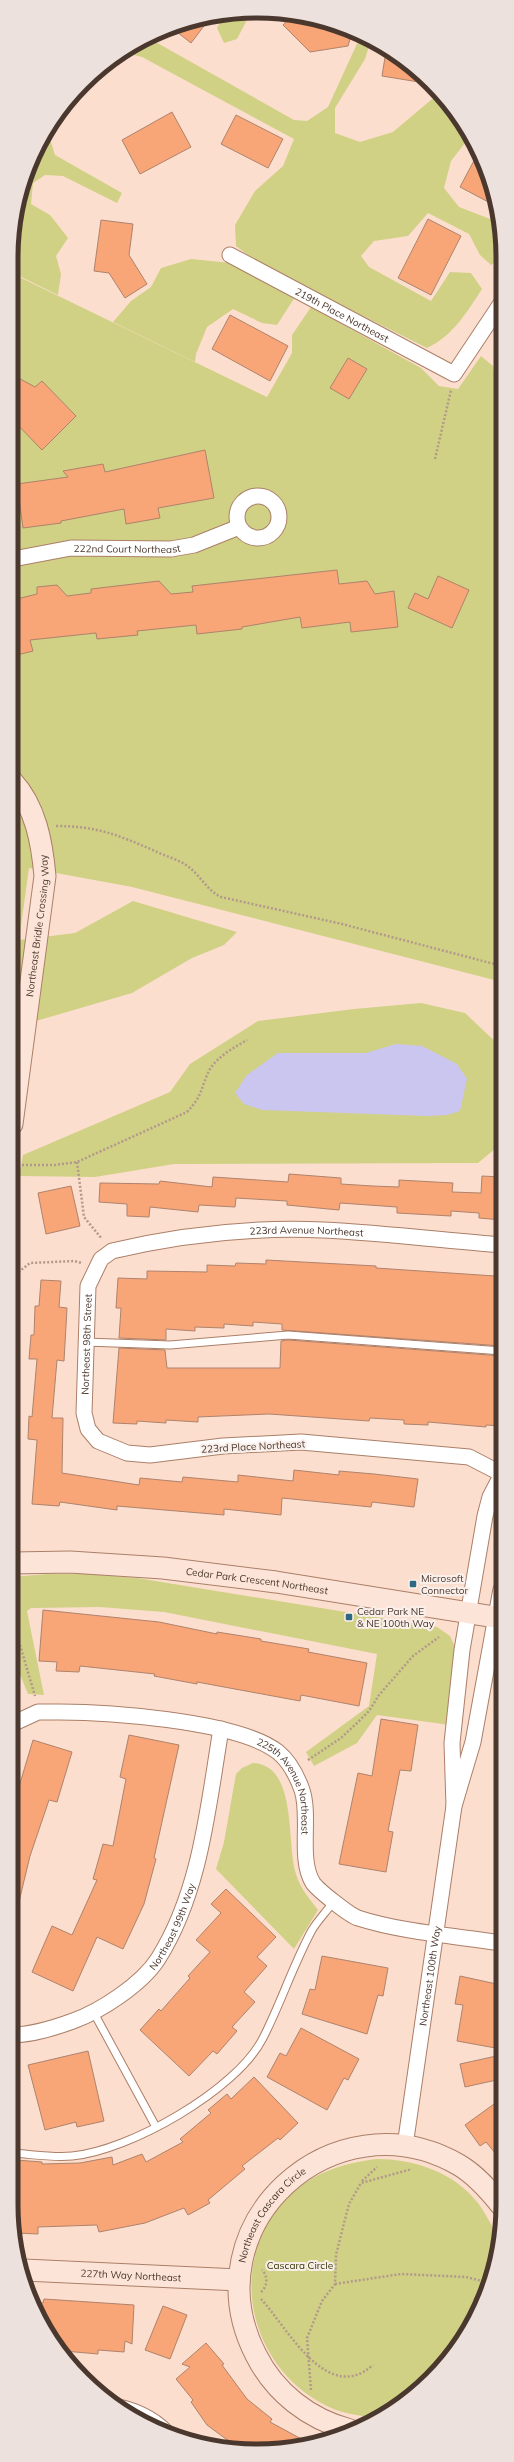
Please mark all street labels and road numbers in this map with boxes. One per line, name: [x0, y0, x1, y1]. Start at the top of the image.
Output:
street label: 219th Place Northeast: [293, 285, 391, 345]
street label: 222nd Court Northeast: [73, 541, 182, 556]
street label: Northeast Bridle Crossing Way: [23, 853, 52, 998]
street label: 223rd Avenue Northeast: [249, 1223, 364, 1240]
street label: Northeast 98th Street: [79, 1293, 95, 1395]
street label: 223rd Place Northeast: [201, 1437, 306, 1456]
street label: Cedar Park Crescent Northeast: [185, 1565, 329, 1597]
street label: 225th Avenue Northeast: [255, 1735, 312, 1835]
street label: Northeast 99th Way: [146, 1881, 198, 1973]
street label: Northeast 100th Way: [416, 1924, 444, 2027]
street label: Northeast Cascara Circle: [238, 2165, 312, 2267]
street label: 227th Way Northeast: [80, 2267, 182, 2284]

